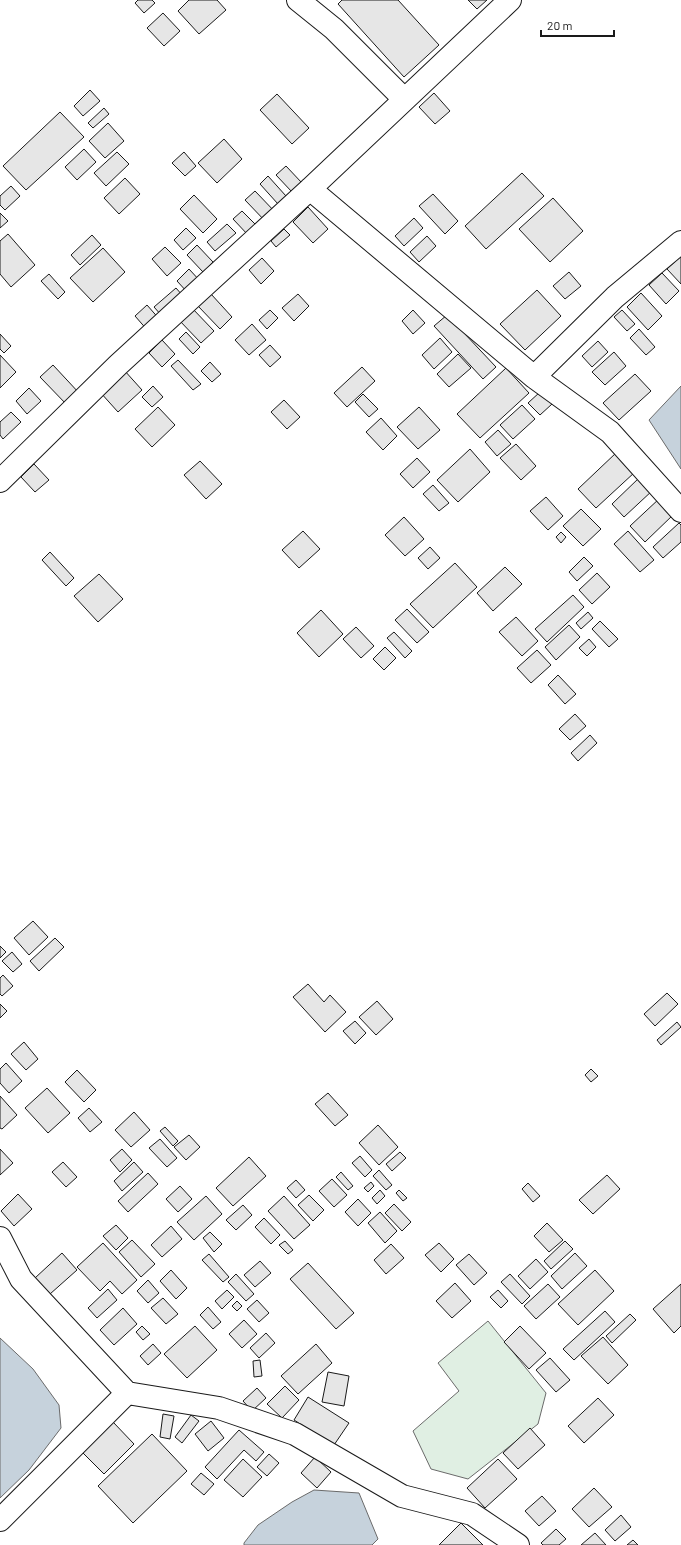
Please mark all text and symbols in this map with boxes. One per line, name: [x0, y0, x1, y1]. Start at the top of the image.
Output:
scale bar: [541, 12, 614, 38]
text: 20 m: [547, 18, 573, 32]

